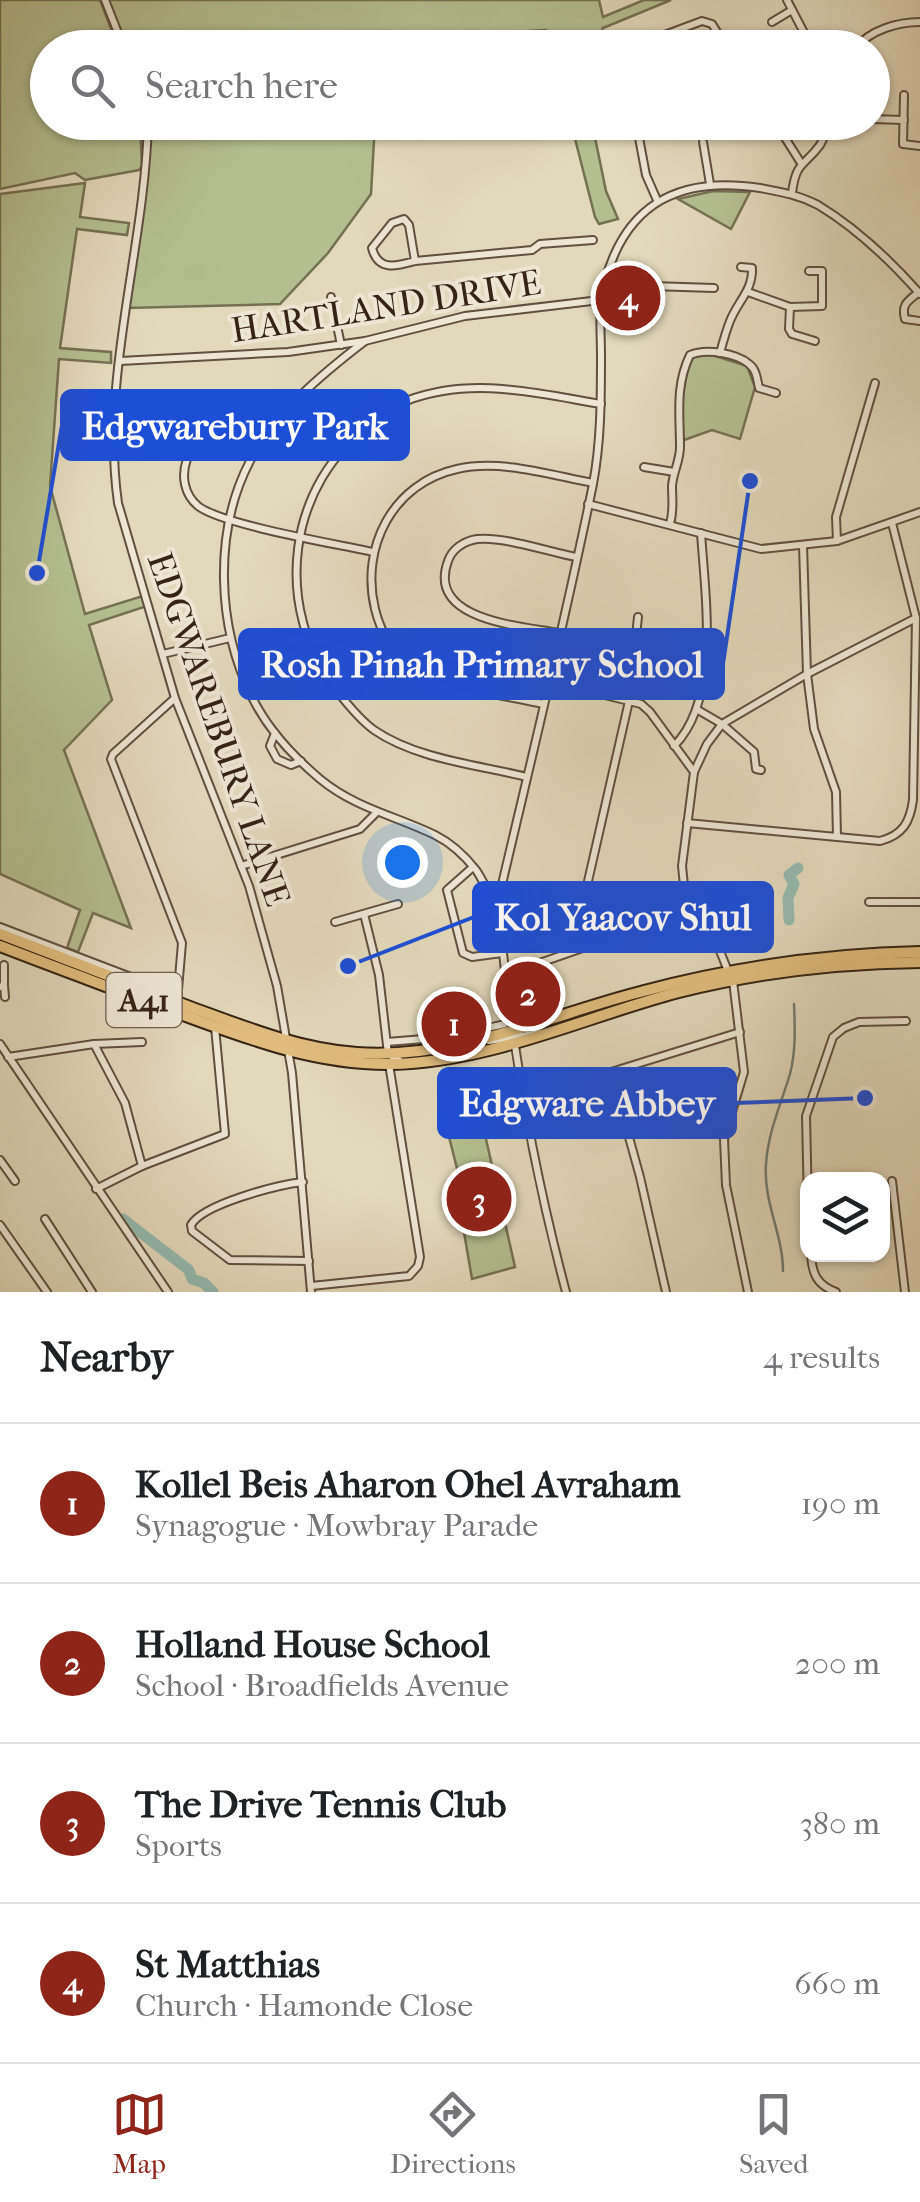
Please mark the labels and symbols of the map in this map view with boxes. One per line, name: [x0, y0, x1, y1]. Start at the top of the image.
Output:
pin: 4: [596, 260, 660, 336]
street label: HARTLAND DRIVE: [228, 262, 544, 351]
callout: Edgwarebury Park: [62, 391, 408, 459]
text: Edgwarebury Park: [82, 404, 390, 449]
street label: EDGWAREBURY LANE: [139, 547, 298, 911]
callout: Rosh Pinah Primary School: [240, 630, 723, 698]
text: Rosh Pinah Primary School: [260, 642, 704, 687]
your location: [377, 837, 428, 888]
callout: Kol Yaacov Shul: [474, 883, 772, 951]
text: Kol Yaacov Shul: [494, 895, 752, 940]
pin: 2: [496, 956, 560, 1032]
road number: A41: [106, 973, 182, 1027]
pin: 1: [422, 986, 486, 1062]
callout: Edgware Abbey: [439, 1069, 735, 1137]
text: Edgware Abbey: [459, 1081, 717, 1126]
pin: 3: [446, 1162, 512, 1236]

